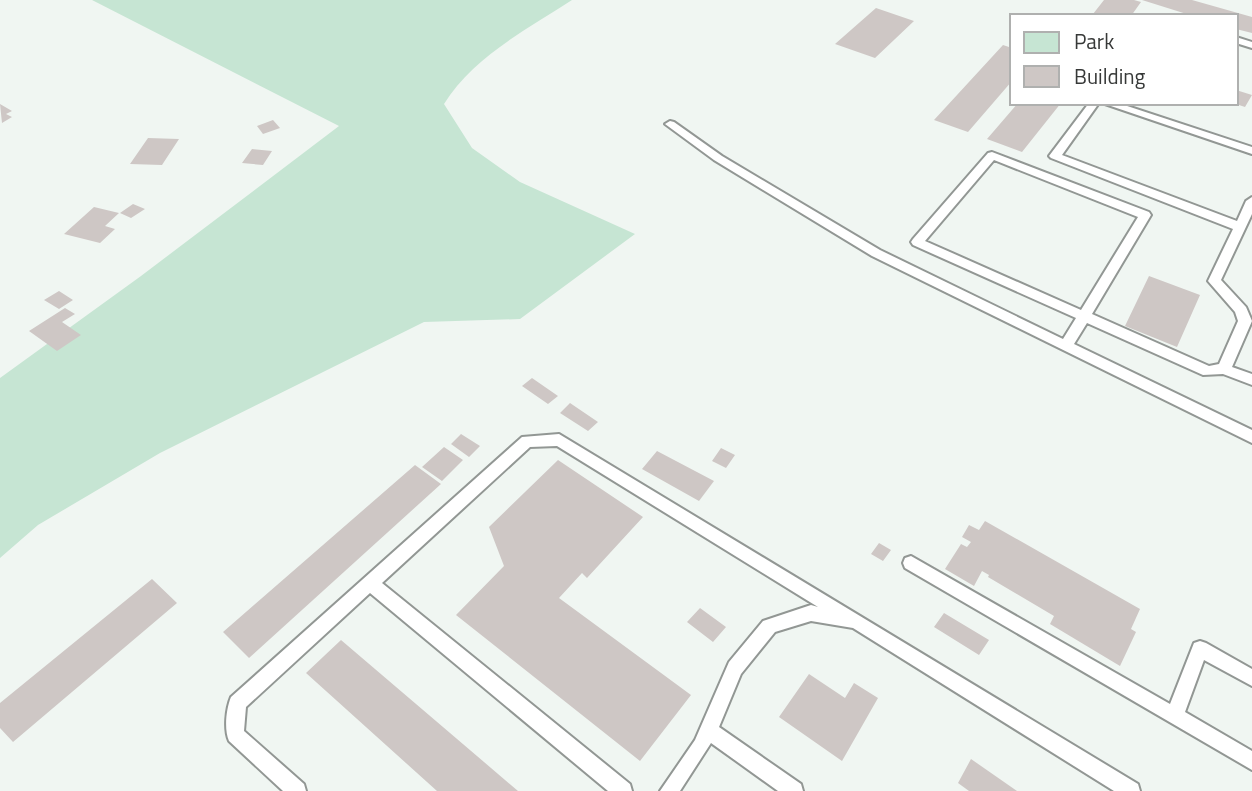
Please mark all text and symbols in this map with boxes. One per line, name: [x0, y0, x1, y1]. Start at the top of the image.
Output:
legend: [1010, 14, 1238, 105]
text: Park: [1074, 25, 1114, 57]
text: Building: [1074, 60, 1146, 92]

